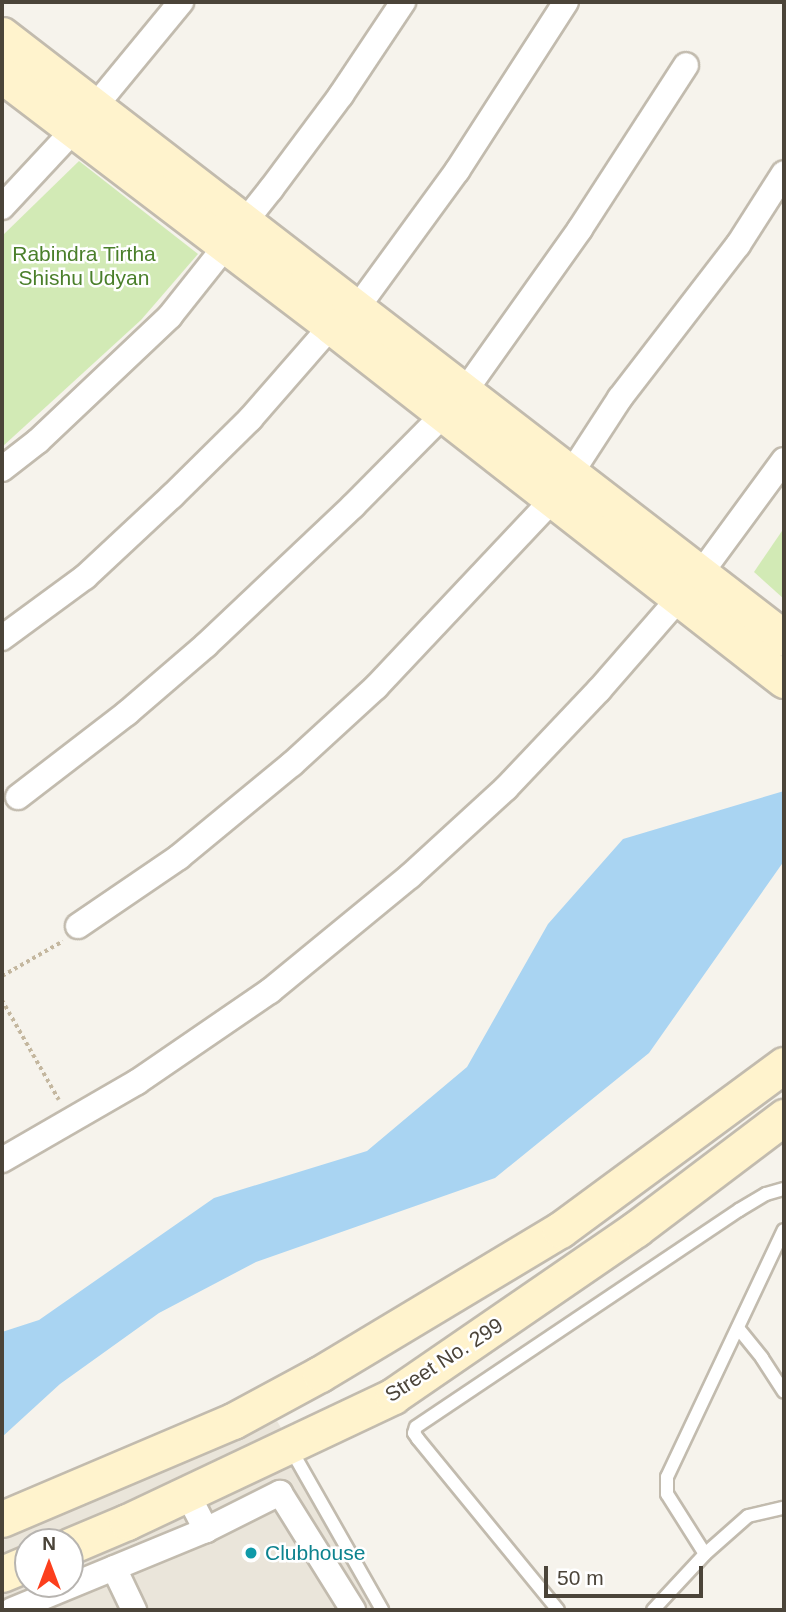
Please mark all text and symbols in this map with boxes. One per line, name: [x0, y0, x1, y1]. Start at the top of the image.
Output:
park label: Rabindra Tirtha Shishu Udyan: [12, 241, 156, 291]
street label: Street No. 299: [380, 1313, 508, 1407]
north arrow: [14, 1528, 84, 1598]
text: N: [42, 1533, 56, 1554]
place label: Clubhouse: [265, 1540, 365, 1566]
marker: Clubhouse: [243, 1545, 259, 1561]
scale bar: [548, 1552, 707, 1596]
text: 50 m: [557, 1566, 604, 1589]

